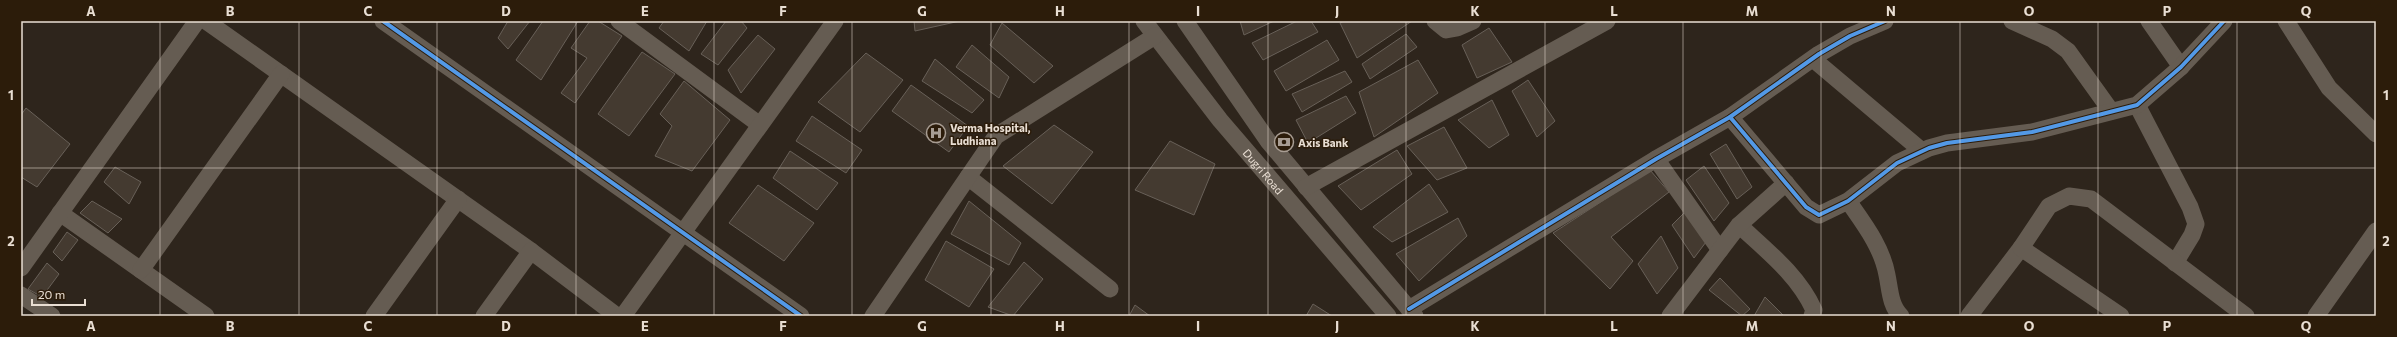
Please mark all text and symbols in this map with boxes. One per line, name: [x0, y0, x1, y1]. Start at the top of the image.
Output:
text: A: [86, 3, 96, 19]
text: B: [226, 3, 235, 19]
text: C: [364, 3, 373, 19]
text: D: [501, 3, 511, 19]
text: E: [641, 3, 649, 19]
text: F: [779, 3, 787, 19]
text: G: [917, 3, 927, 19]
text: H: [1055, 3, 1065, 19]
text: I: [1196, 3, 1200, 19]
text: J: [1335, 3, 1339, 19]
text: K: [1470, 3, 1480, 19]
text: L: [1610, 3, 1618, 19]
text: M: [1746, 3, 1758, 19]
text: N: [1886, 3, 1896, 19]
text: O: [2024, 3, 2035, 19]
text: P: [2163, 3, 2172, 19]
text: Q: [2301, 3, 2312, 19]
text: 1: [8, 87, 14, 103]
text: 1: [2383, 87, 2389, 103]
place label: Verma Hospital, Ludhiana: [950, 121, 1031, 147]
hospital icon: Verma Hospital, Ludhiana: [925, 122, 947, 144]
bank icon: Axis Bank: [1273, 131, 1295, 153]
place label: Axis Bank: [1298, 136, 1349, 149]
street label: Dugri Road: [1241, 146, 1287, 196]
text: 2: [7, 233, 15, 249]
text: 2: [2382, 233, 2390, 249]
scale bar: [32, 281, 85, 307]
text: 20 m: [38, 287, 65, 301]
text: A: [86, 318, 96, 334]
text: B: [226, 318, 235, 334]
text: C: [364, 318, 373, 334]
text: D: [501, 318, 511, 334]
text: E: [641, 318, 649, 334]
text: F: [779, 318, 787, 334]
text: G: [917, 318, 927, 334]
text: H: [1055, 318, 1065, 334]
text: I: [1196, 318, 1200, 334]
text: J: [1335, 318, 1339, 334]
text: K: [1470, 318, 1480, 334]
text: L: [1610, 318, 1618, 334]
text: M: [1746, 318, 1758, 334]
text: N: [1886, 318, 1896, 334]
text: O: [2024, 318, 2035, 334]
text: P: [2163, 318, 2172, 334]
text: Q: [2301, 318, 2312, 334]

